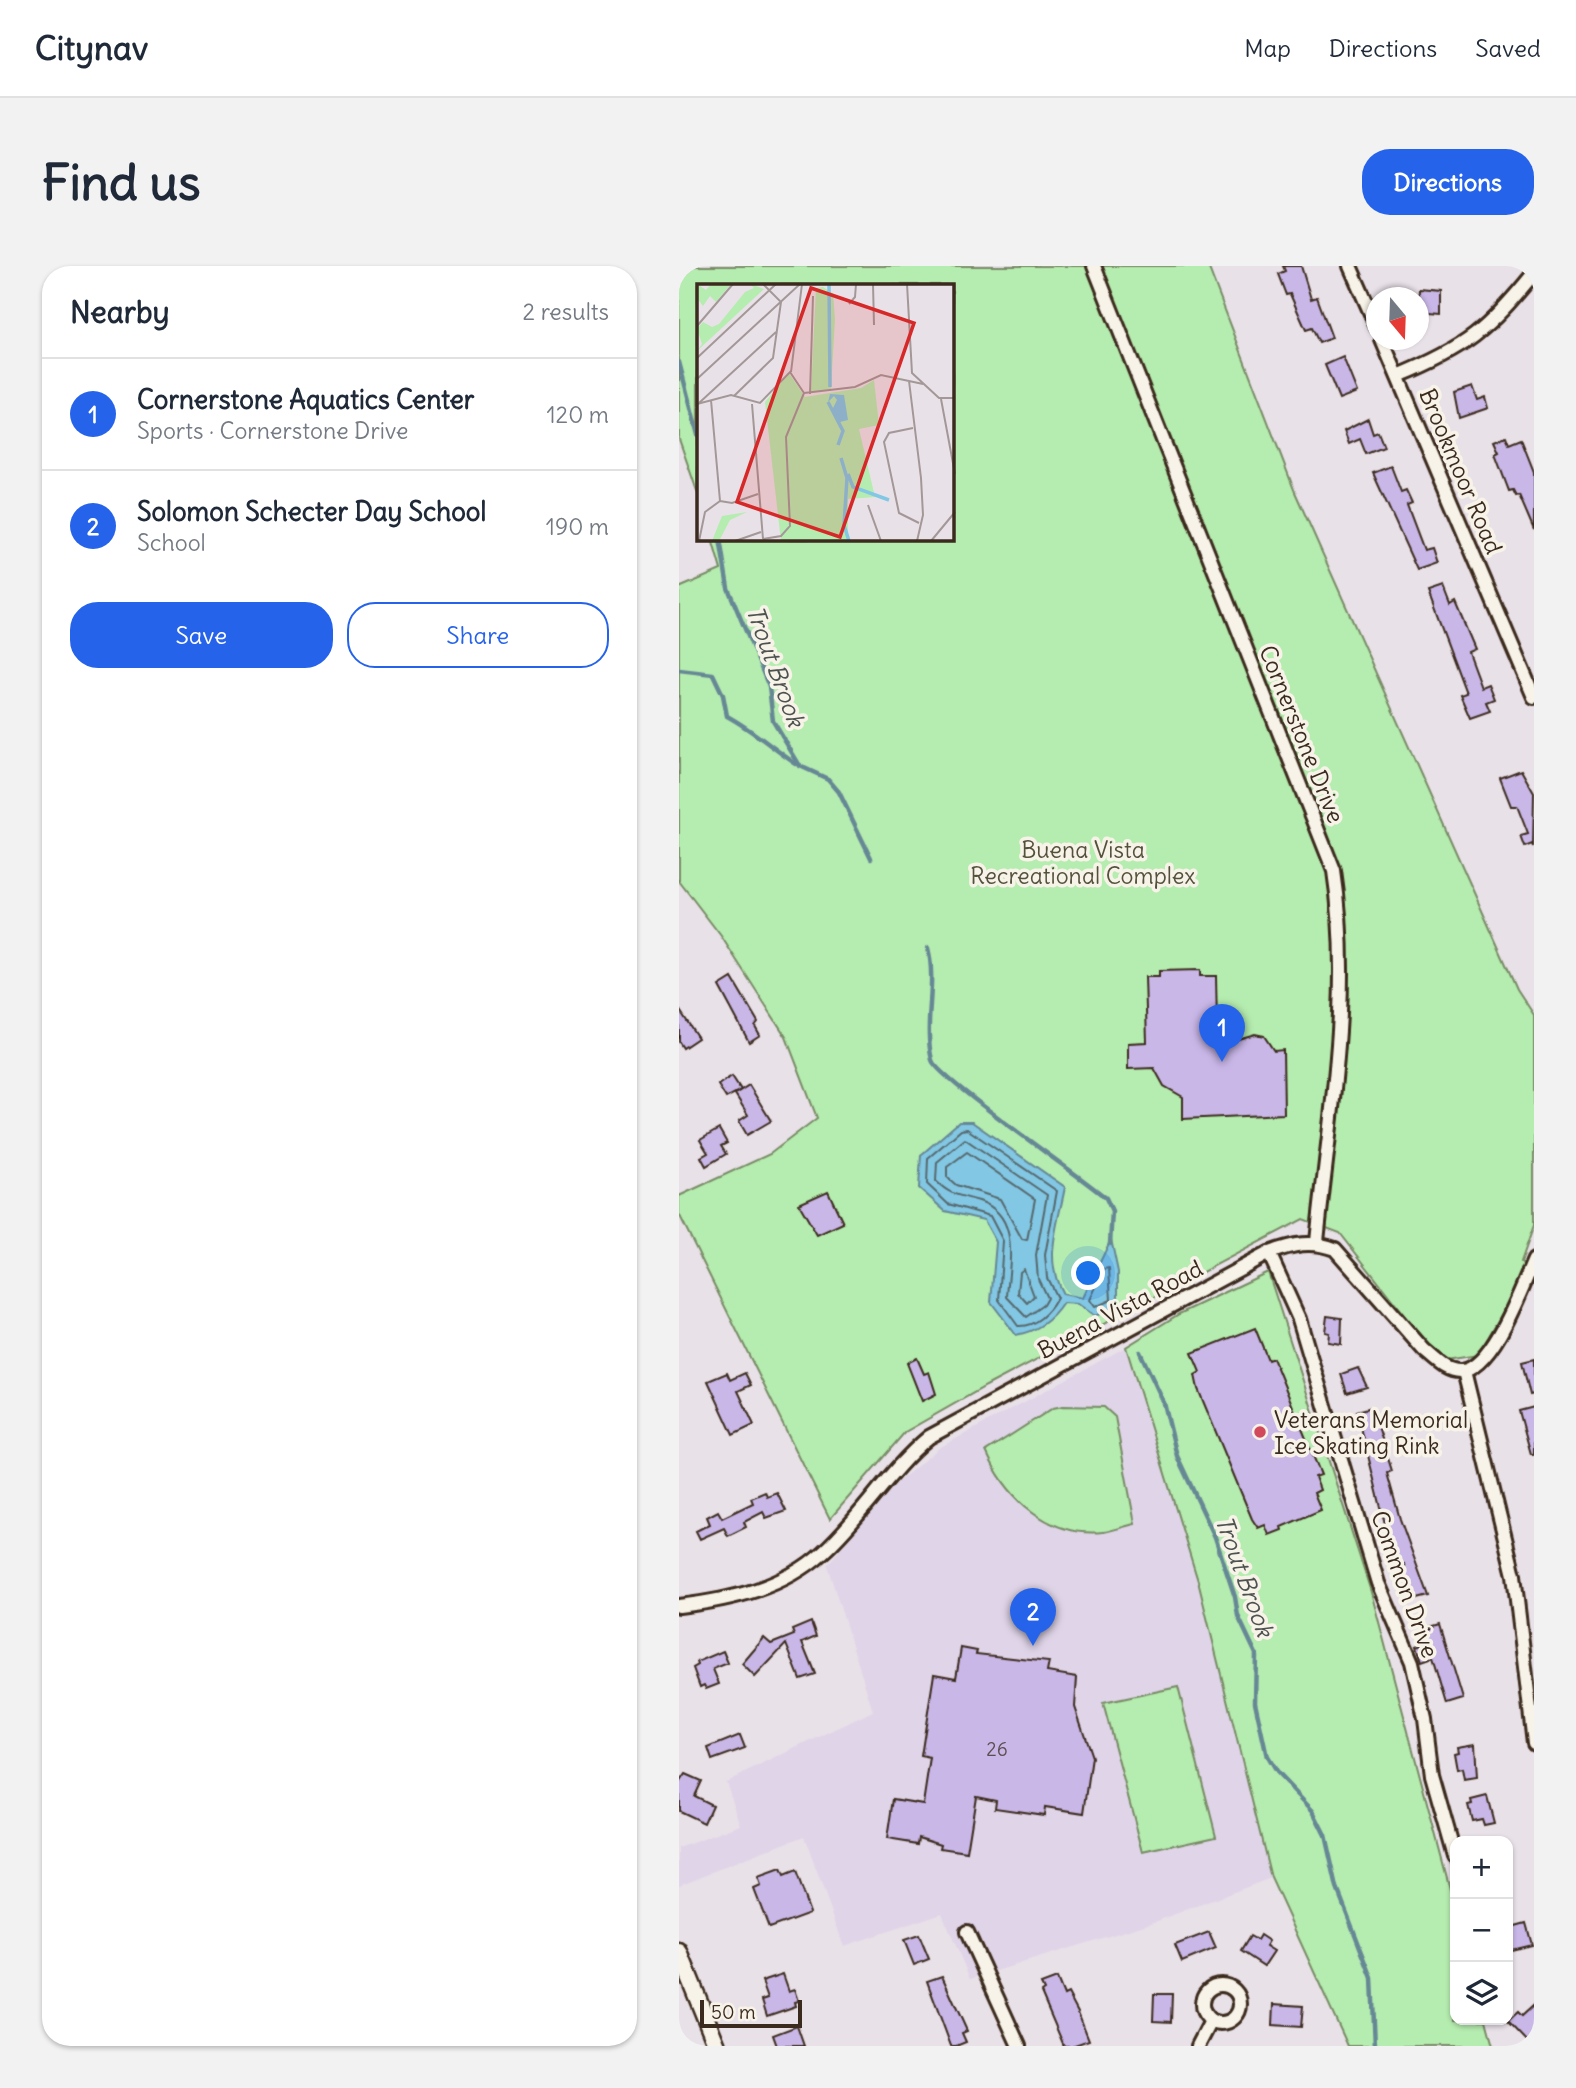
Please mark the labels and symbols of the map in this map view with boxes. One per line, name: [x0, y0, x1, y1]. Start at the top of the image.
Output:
inset map: [697, 284, 954, 541]
north arrow: [1366, 287, 1429, 350]
street label: Brookmoor Road: [1413, 384, 1509, 558]
water label: Trout Brook: [740, 602, 812, 732]
street label: Cornerstone Drive: [1253, 641, 1351, 827]
park label: Buena Vista Recreational Complex: [970, 835, 1196, 890]
pin: 1: [1199, 1004, 1245, 1062]
street label: Buena Vista Road: [1032, 1253, 1208, 1365]
your location: [1071, 1256, 1105, 1290]
place label: Veterans Memorial Ice Skating Rink: [1274, 1405, 1468, 1460]
marker: Veterans Memorial Ice Skating Rink: [1252, 1424, 1268, 1440]
street label: Common Drive: [1365, 1507, 1445, 1661]
water label: Trout Brook: [1209, 1512, 1281, 1642]
pin: 2: [1010, 1588, 1056, 1646]
house number: 26: [986, 1737, 1008, 1761]
scale bar: [700, 1997, 801, 2029]

